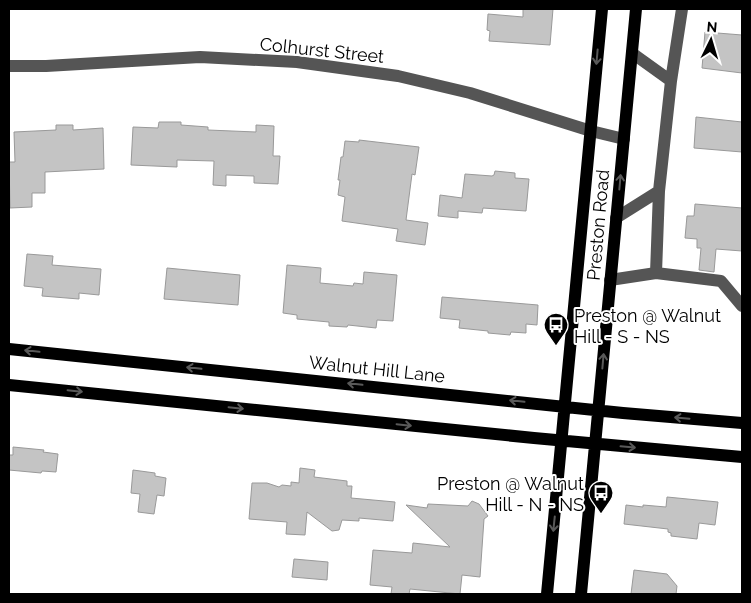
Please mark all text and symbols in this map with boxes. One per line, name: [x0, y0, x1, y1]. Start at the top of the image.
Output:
north arrow: [686, 15, 736, 65]
text: N: [706, 19, 718, 35]
street label: Colhurst Street: [259, 33, 385, 67]
one-way arrow: [593, 49, 602, 65]
street label: Preston Road: [583, 169, 613, 281]
one-way arrow: [615, 174, 624, 190]
place label: Preston @ Walnut Hill - S - NS: [574, 305, 721, 347]
bus stop icon: Preston @ Walnut Hill - S - NS: [543, 312, 569, 346]
one-way arrow: [24, 346, 40, 356]
street label: Walnut Hill Lane: [308, 351, 447, 387]
one-way arrow: [598, 353, 608, 369]
one-way arrow: [186, 363, 202, 373]
one-way arrow: [348, 379, 364, 389]
one-way arrow: [66, 387, 82, 396]
one-way arrow: [509, 396, 525, 406]
one-way arrow: [228, 403, 244, 413]
one-way arrow: [674, 413, 690, 423]
one-way arrow: [395, 420, 411, 430]
one-way arrow: [620, 442, 636, 451]
place label: Preston @ Walnut Hill - N - NS: [437, 473, 584, 515]
bus stop icon: Preston @ Walnut Hill - N - NS: [588, 480, 614, 514]
one-way arrow: [549, 516, 559, 532]

